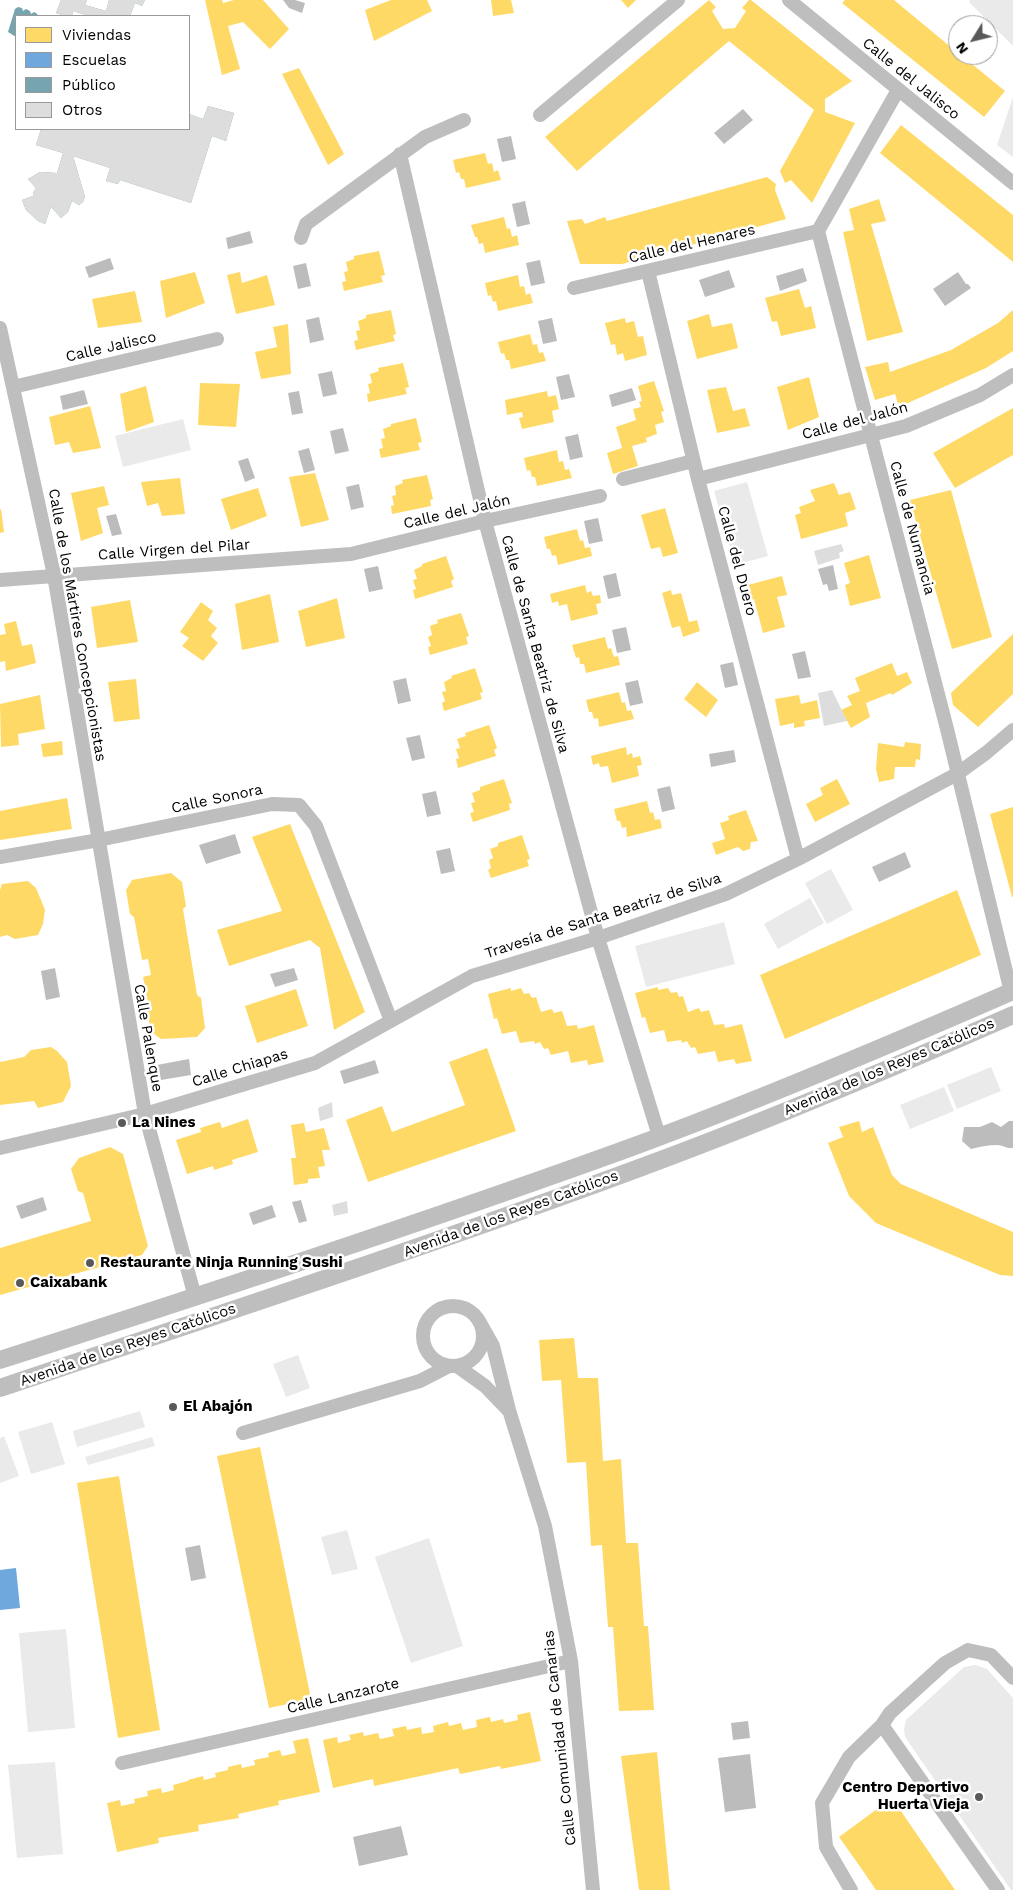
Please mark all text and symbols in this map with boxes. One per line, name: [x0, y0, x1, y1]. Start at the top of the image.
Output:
legend: [15, 15, 190, 130]
north arrow: [948, 15, 998, 65]
text: Viviendas: [62, 26, 131, 44]
street label: Calle del Jalisco: [859, 34, 963, 124]
text: N: [952, 39, 971, 57]
text: Escuelas: [62, 51, 127, 69]
text: Público: [62, 76, 116, 94]
text: Otros: [62, 101, 102, 119]
street label: Calle del Henares: [627, 221, 757, 267]
street label: Calle Jalisco: [64, 328, 158, 366]
street label: Calle del Jalón: [800, 398, 910, 444]
street label: Calle de Numancia: [885, 459, 939, 597]
street label: Calle de los Mártires Concepcionistas: [44, 487, 110, 763]
street label: Calle del Jalón: [402, 491, 512, 533]
street label: Calle del Duero: [714, 504, 760, 618]
street label: Calle de Santa Beatriz de Silva: [497, 533, 573, 755]
street label: Calle Virgen del Pilar: [97, 536, 251, 564]
street label: Calle Sonora: [170, 781, 264, 817]
street label: Travesía de Santa Beatriz de Silva: [482, 869, 724, 963]
street label: Calle Palenque: [130, 983, 166, 1093]
street label: Avenida de los Reyes Católicos: [781, 1014, 997, 1120]
street label: Calle Chiapas: [190, 1045, 290, 1091]
place label: La Nines: [132, 1114, 195, 1132]
marker: La Nines: [116, 1117, 128, 1129]
street label: Avenida de los Reyes Católicos: [401, 1167, 621, 1261]
place label: Restaurante Ninja Running Sushi: [100, 1254, 343, 1272]
marker: Restaurante Ninja Running Sushi: [84, 1257, 96, 1269]
place label: Caixabank: [30, 1274, 107, 1292]
marker: Caixabank: [14, 1277, 26, 1289]
street label: Avenida de los Reyes Católicos: [18, 1300, 238, 1390]
place label: El Abajón: [183, 1398, 252, 1416]
marker: El Abajón: [167, 1401, 179, 1413]
street label: Calle Comunidad de Canarias: [540, 1629, 580, 1847]
street label: Calle Lanzarote: [285, 1674, 401, 1718]
place label: Centro Deportivo Huerta Vieja: [842, 1779, 969, 1814]
marker: Centro Deportivo Huerta Vieja: [973, 1791, 985, 1803]

